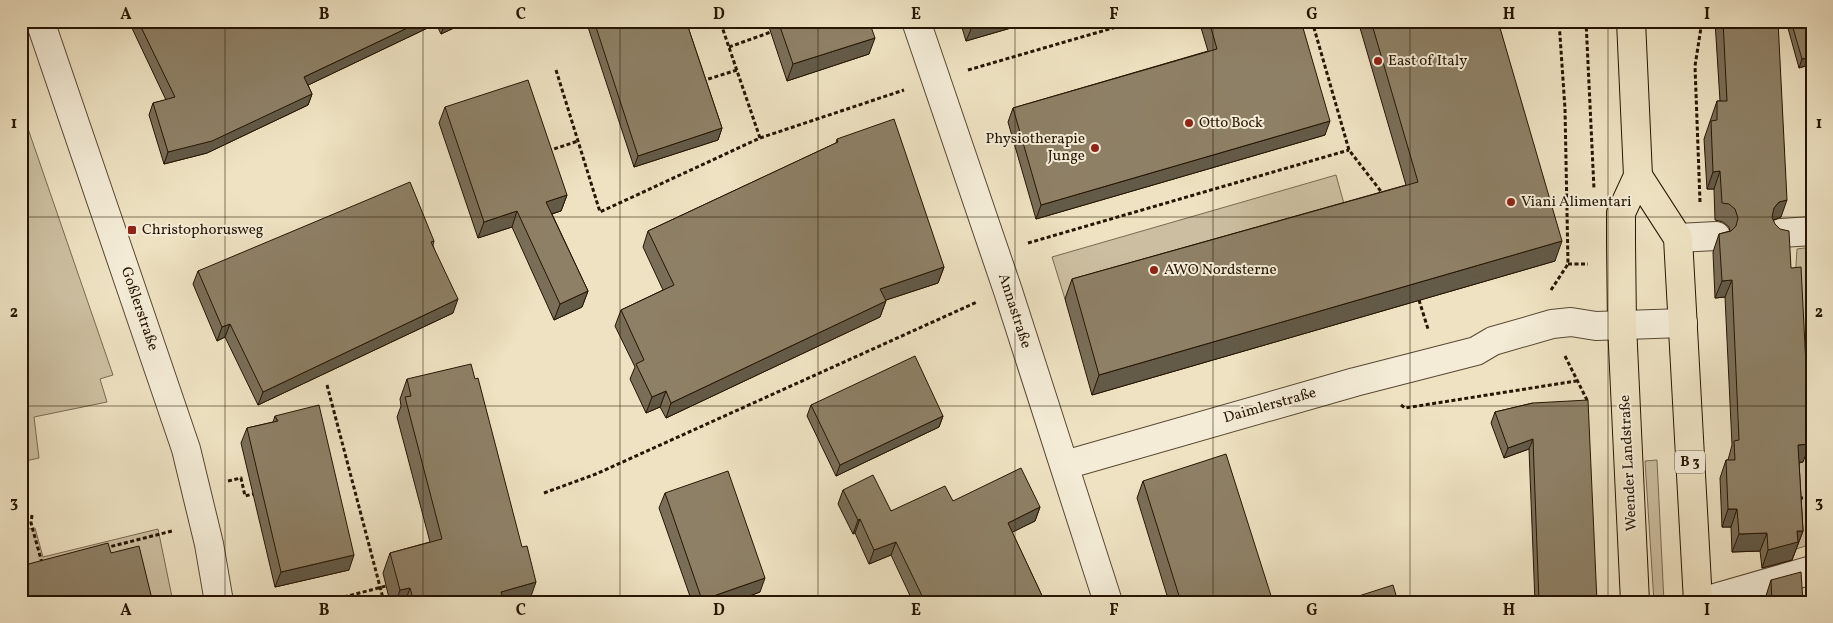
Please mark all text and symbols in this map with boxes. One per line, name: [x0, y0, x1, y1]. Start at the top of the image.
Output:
text: A: [120, 4, 132, 26]
text: B: [319, 4, 330, 26]
text: C: [516, 4, 526, 26]
text: D: [713, 4, 725, 26]
text: E: [911, 4, 921, 26]
text: F: [1109, 4, 1119, 26]
text: G: [1306, 4, 1318, 26]
text: H: [1503, 4, 1515, 26]
text: I: [1704, 4, 1710, 26]
place label: East of Italy: [1388, 51, 1467, 72]
marker: East of Italy: [1372, 55, 1384, 67]
text: 1: [11, 113, 17, 135]
place label: Otto Bock: [1199, 113, 1263, 134]
text: 1: [1816, 113, 1822, 135]
marker: Otto Bock: [1183, 117, 1195, 129]
place label: Physiotherapie Junge: [986, 129, 1085, 167]
marker: Physiotherapie Junge: [1089, 142, 1101, 154]
place label: Viani Alimentari: [1521, 192, 1631, 213]
marker: Viani Alimentari: [1505, 196, 1517, 208]
place label: Christophorusweg: [142, 220, 264, 241]
marker: Christophorusweg: [126, 224, 138, 236]
place label: AWO Nordsterne: [1164, 260, 1277, 281]
street label: Goßlerstraße: [115, 264, 163, 354]
marker: AWO Nordsterne: [1148, 264, 1160, 276]
street label: Annastraße: [992, 271, 1036, 351]
text: 2: [10, 302, 18, 324]
text: 2: [1815, 302, 1823, 324]
street label: Daimlerstraße: [1221, 383, 1319, 429]
street label: Weender Landstraße: [1615, 394, 1643, 532]
road number: B 3: [1675, 451, 1705, 474]
text: 3: [10, 492, 18, 514]
text: 3: [1815, 492, 1823, 514]
text: A: [120, 600, 132, 622]
text: B: [319, 600, 330, 622]
text: C: [516, 600, 526, 622]
text: D: [713, 600, 725, 622]
text: E: [911, 600, 921, 622]
text: F: [1109, 600, 1119, 622]
text: G: [1306, 600, 1318, 622]
text: H: [1503, 600, 1515, 622]
text: I: [1704, 600, 1710, 622]

